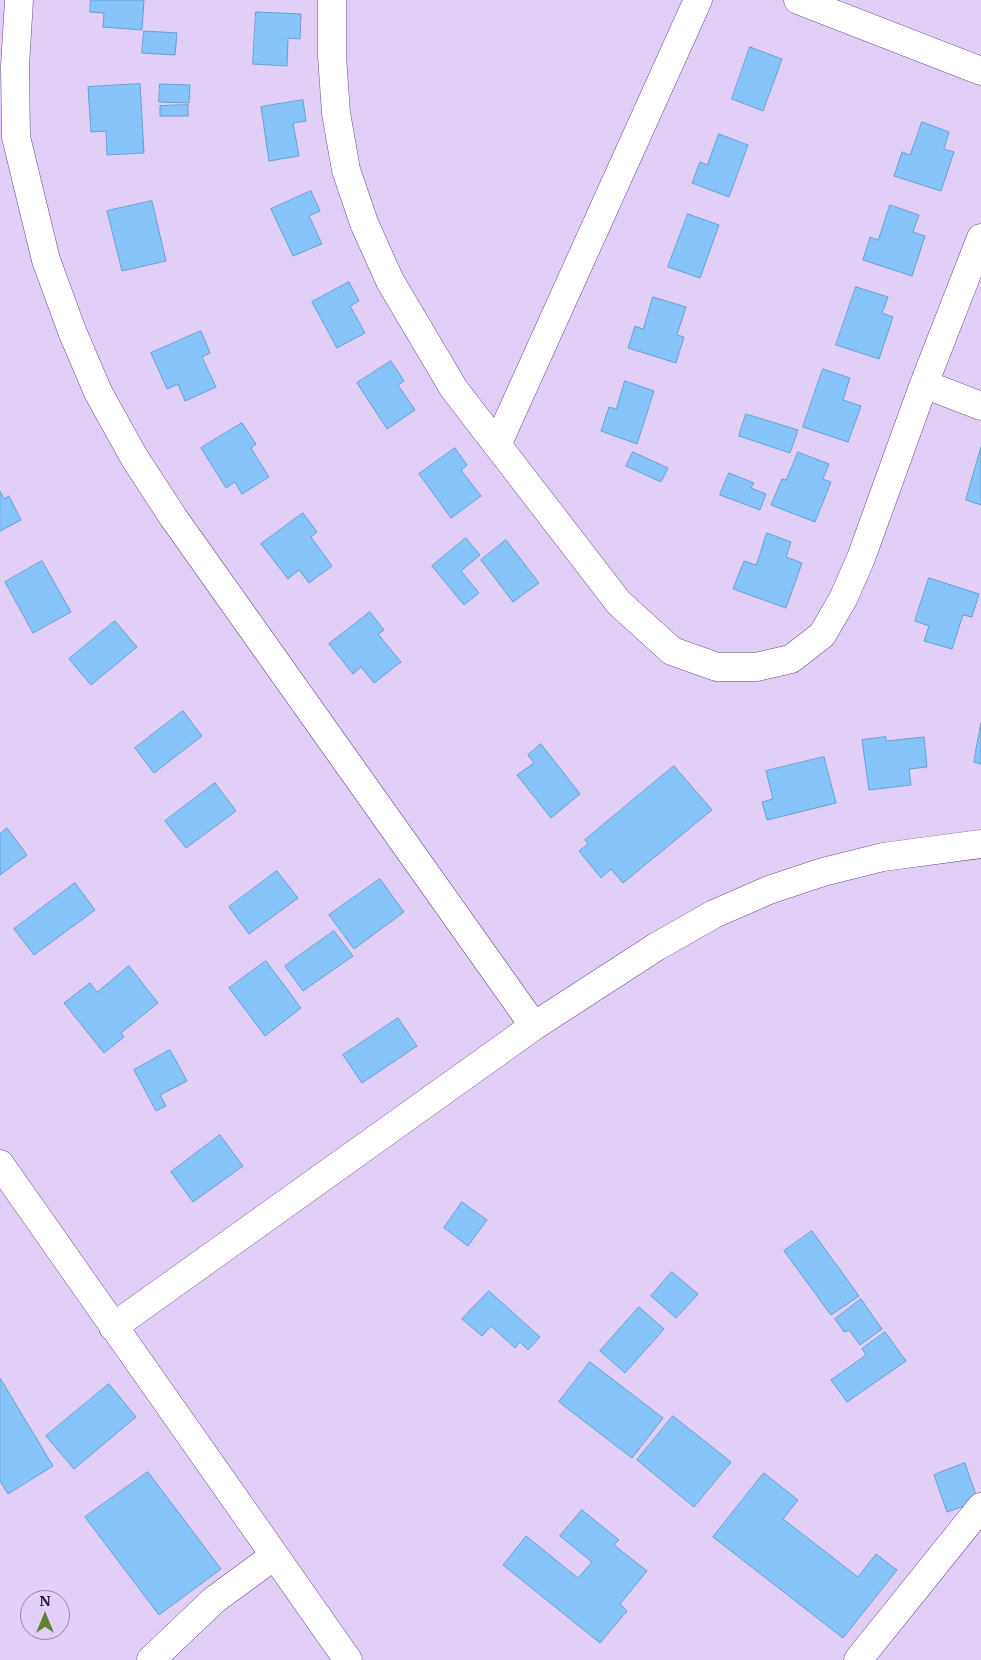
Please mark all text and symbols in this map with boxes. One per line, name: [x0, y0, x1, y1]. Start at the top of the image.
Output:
north arrow: [20, 1590, 70, 1640]
text: N: [39, 1592, 51, 1610]

